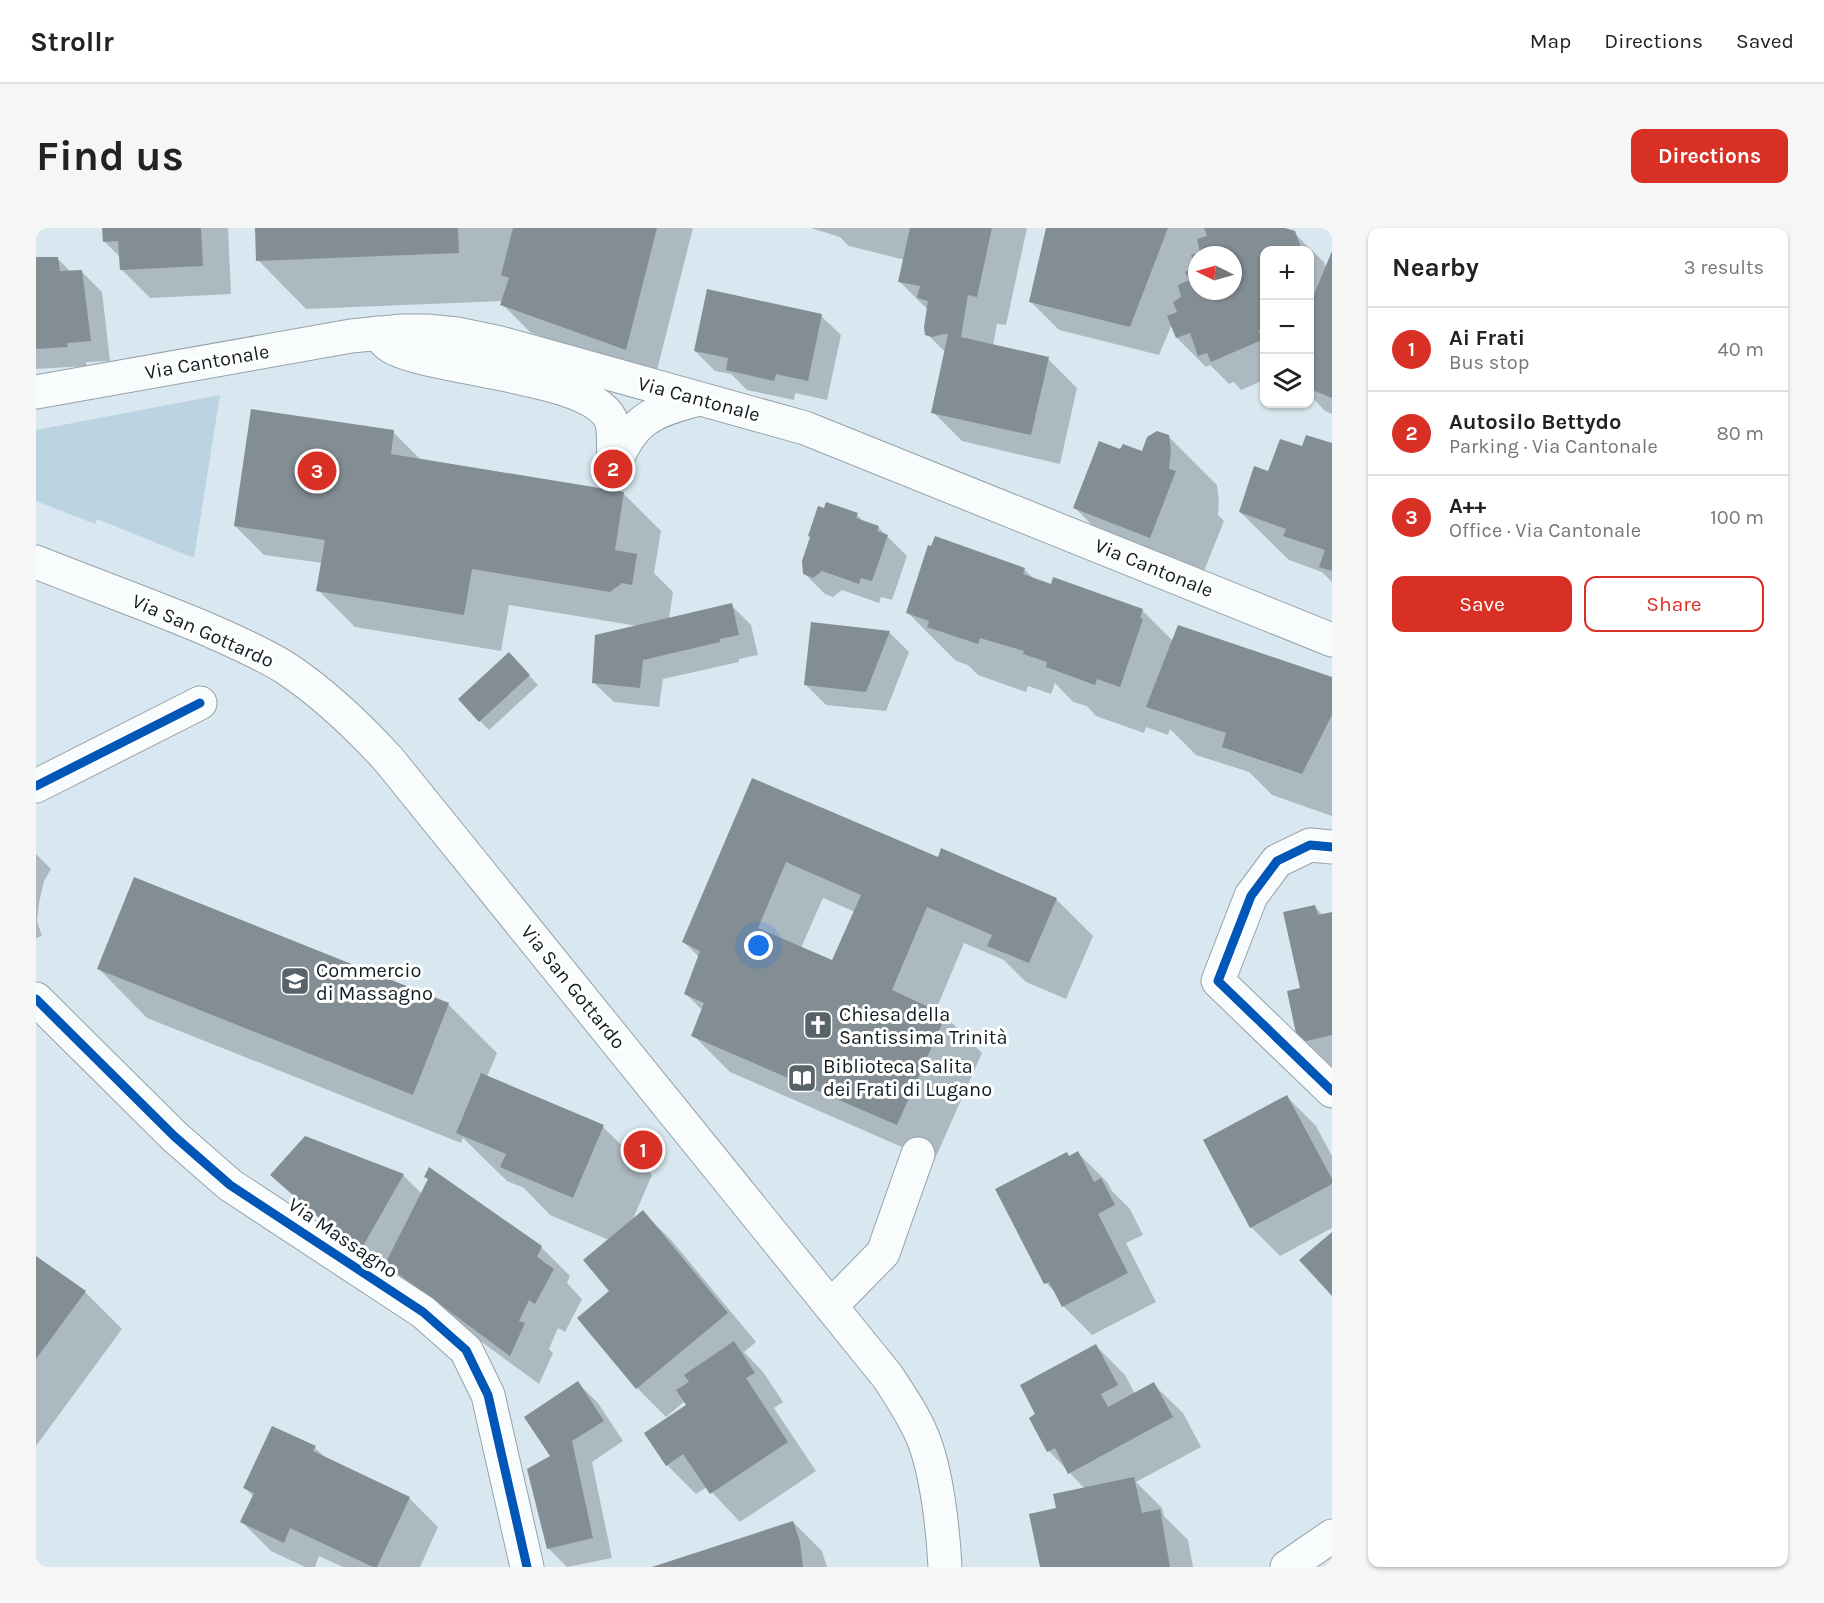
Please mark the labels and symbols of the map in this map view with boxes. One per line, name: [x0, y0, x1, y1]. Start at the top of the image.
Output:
north arrow: [1188, 246, 1242, 300]
street label: Via Cantonale: [143, 340, 271, 384]
street label: Via Cantonale: [635, 372, 763, 426]
pin: 2: [594, 446, 632, 492]
pin: 3: [298, 448, 336, 494]
street label: Via Cantonale: [1091, 534, 1217, 602]
street label: Via San Gottardo: [129, 589, 277, 673]
street label: Via San Gottardo: [516, 920, 630, 1054]
your location: [744, 931, 773, 960]
place label: Commercio di Massagno: [316, 959, 433, 1005]
school or university icon: Commercio di Massagno: [279, 965, 311, 997]
place label: Chiesa della Santissima Trinità: [839, 1003, 1007, 1049]
church icon: Chiesa della Santissima Trinità: [802, 1009, 834, 1041]
place label: Biblioteca Salita dei Frati di Lugano: [823, 1055, 992, 1101]
library icon: Biblioteca Salita dei Frati di Lugano: [786, 1062, 818, 1094]
pin: 1: [624, 1128, 662, 1172]
street label: Via Massagno: [284, 1193, 402, 1283]

